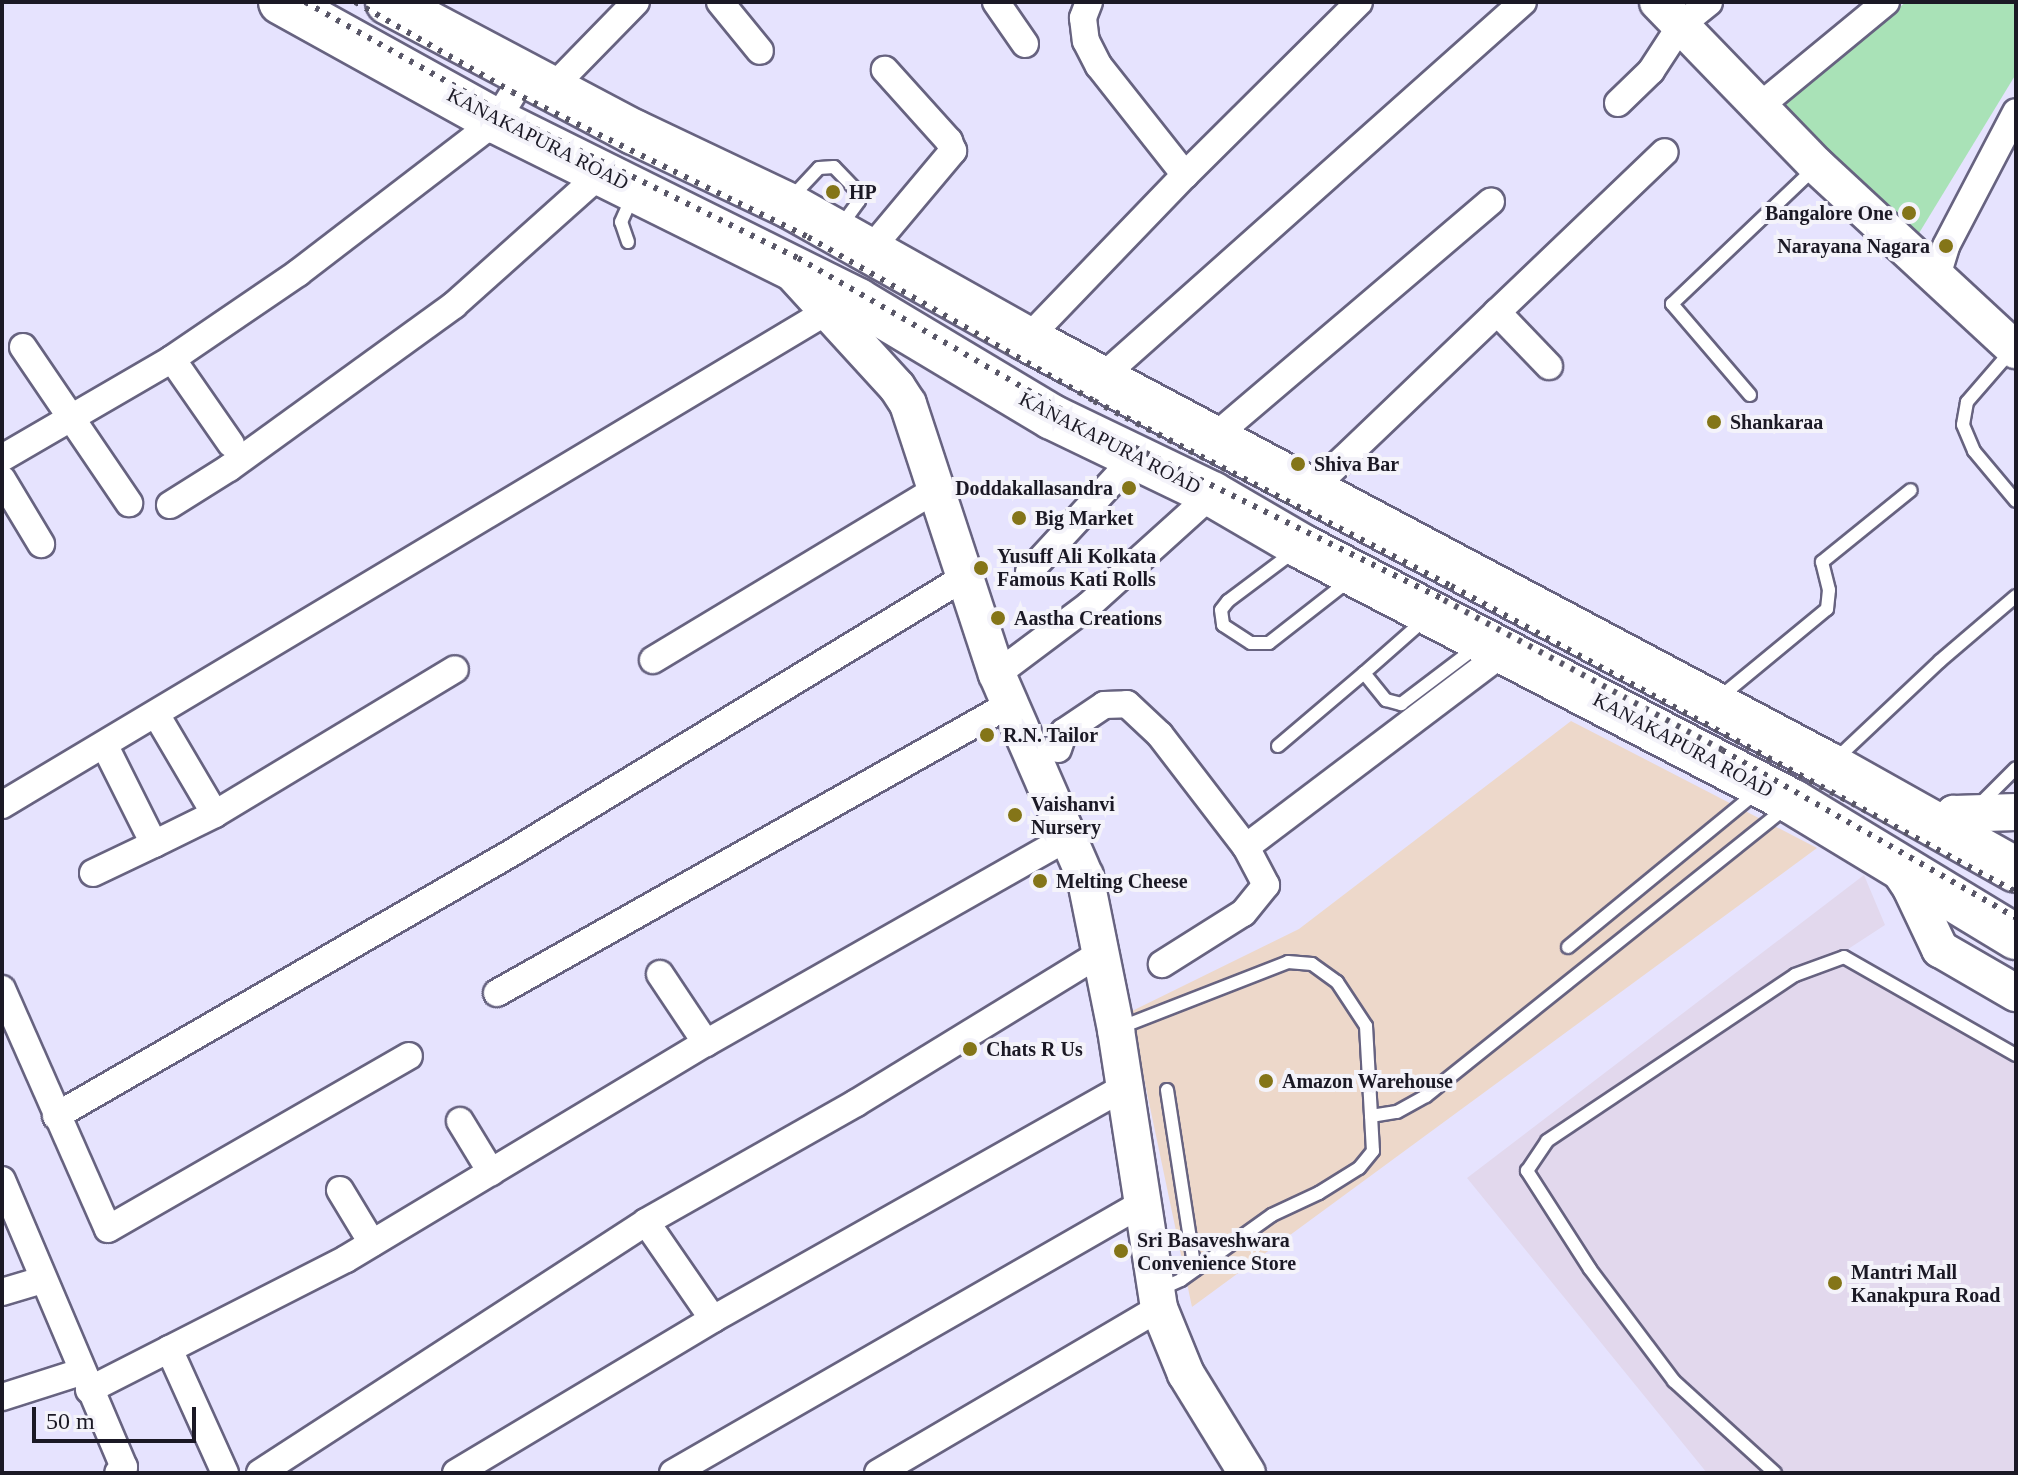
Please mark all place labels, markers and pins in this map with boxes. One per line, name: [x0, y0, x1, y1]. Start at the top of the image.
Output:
place label: HP: [849, 180, 877, 204]
marker: HP: [824, 183, 842, 201]
place label: Bangalore One: [1765, 201, 1893, 225]
marker: Bangalore One: [1900, 204, 1918, 222]
place label: Narayana Nagara: [1777, 234, 1930, 258]
marker: Narayana Nagara: [1937, 237, 1955, 255]
place label: Shankaraa: [1730, 410, 1823, 434]
marker: Shankaraa: [1705, 413, 1723, 431]
place label: Shiva Bar: [1314, 452, 1399, 476]
marker: Shiva Bar: [1289, 455, 1307, 473]
place label: Doddakallasandra: [955, 476, 1113, 500]
marker: Doddakallasandra: [1120, 479, 1138, 497]
place label: Big Market: [1035, 506, 1133, 530]
marker: Big Market: [1010, 509, 1028, 527]
place label: Yusuff Ali Kolkata Famous Kati Rolls: [997, 544, 1157, 591]
marker: Yusuff Ali Kolkata Famous Kati Rolls: [972, 559, 990, 577]
place label: Aastha Creations: [1014, 606, 1162, 630]
marker: Aastha Creations: [989, 609, 1007, 627]
place label: R.N. Tailor: [1003, 723, 1098, 747]
marker: R.N. Tailor: [978, 726, 996, 744]
place label: Vaishanvi Nursery: [1031, 792, 1115, 839]
marker: Vaishanvi Nursery: [1006, 806, 1024, 824]
place label: Melting Cheese: [1056, 869, 1188, 893]
marker: Melting Cheese: [1031, 872, 1049, 890]
place label: Chats R Us: [986, 1037, 1083, 1061]
marker: Chats R Us: [961, 1040, 979, 1058]
place label: Amazon Warehouse: [1282, 1069, 1453, 1093]
marker: Amazon Warehouse: [1257, 1072, 1275, 1090]
place label: Sri Basaveshwara Convenience Store: [1137, 1228, 1296, 1275]
marker: Sri Basaveshwara Convenience Store: [1112, 1242, 1130, 1260]
place label: Mantri Mall Kanakpura Road: [1851, 1260, 2000, 1307]
marker: Mantri Mall Kanakpura Road: [1826, 1274, 1844, 1292]

